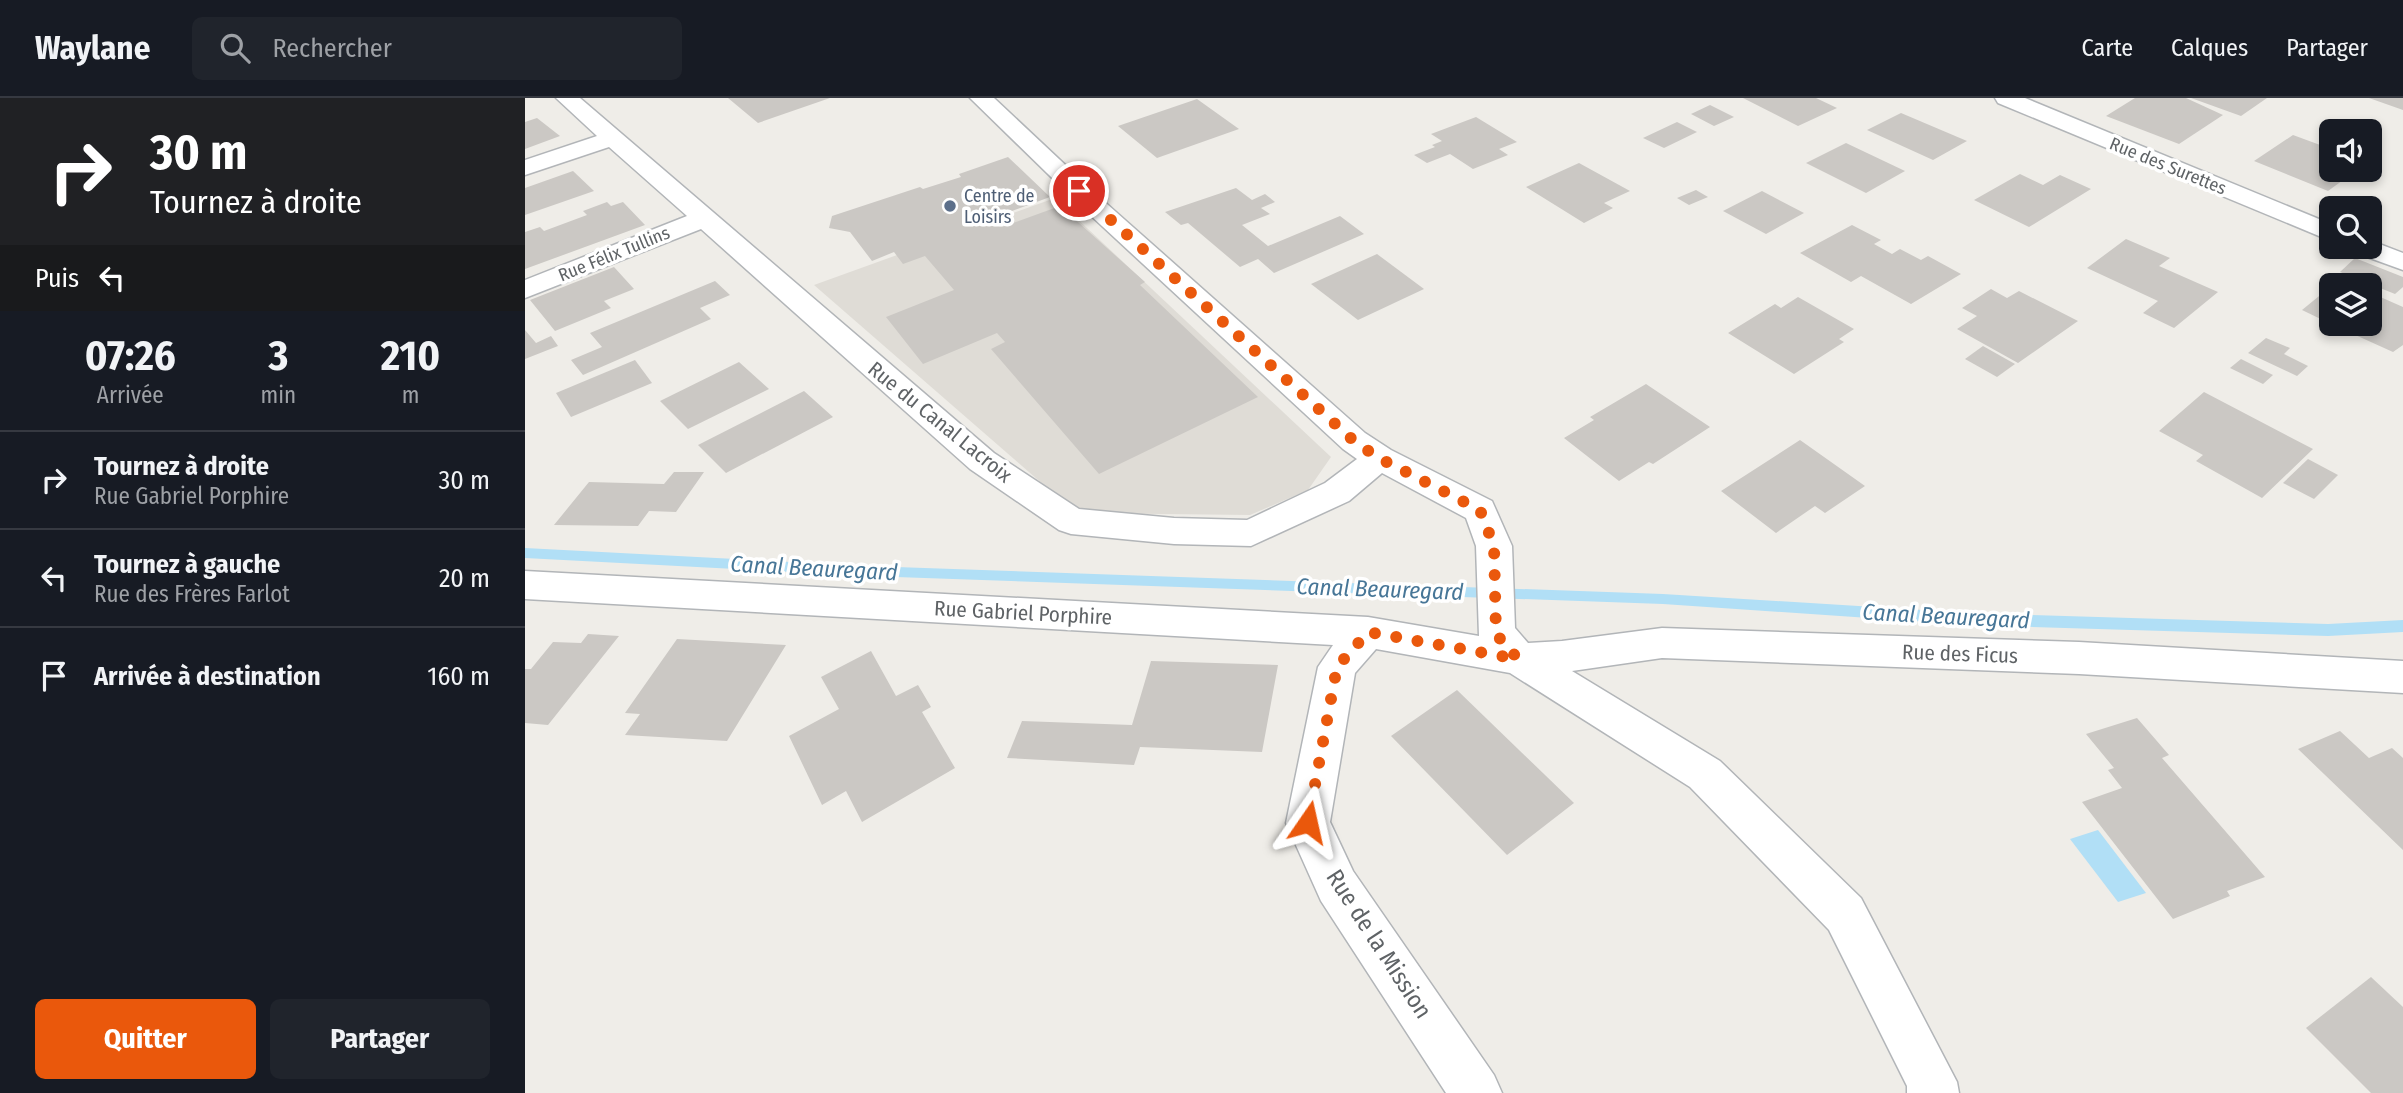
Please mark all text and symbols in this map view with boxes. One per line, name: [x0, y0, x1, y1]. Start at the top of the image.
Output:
search box: [192, 17, 682, 80]
text: Waylane: [35, 28, 150, 68]
icon: search: [216, 29, 254, 67]
text: Rechercher: [272, 33, 392, 64]
text: Carte: [2082, 34, 2133, 62]
text: Calques: [2171, 34, 2248, 62]
text: Partager: [2286, 34, 2368, 62]
map controls: [2319, 119, 2382, 336]
button: sound: [2319, 119, 2382, 182]
text: 30 m: [150, 123, 248, 182]
icon: right: [35, 126, 126, 217]
street label: Rue des Surettes: [2106, 133, 2230, 200]
pin: [1049, 161, 1109, 221]
icon: arrive: [1060, 172, 1098, 210]
text: Tournez à droite: [150, 183, 362, 221]
place label: Centre de Loisirs: [964, 185, 1035, 228]
button: search: [2319, 196, 2382, 259]
marker: Centre de Loisirs: [942, 198, 958, 214]
street label: Rue Félix Tullins: [555, 222, 673, 286]
icon: left: [93, 259, 131, 297]
text: Puis: [35, 263, 79, 294]
button: layers: [2319, 273, 2382, 336]
text: 07:26: [85, 331, 176, 381]
text: 3: [268, 331, 288, 381]
text: 210: [381, 331, 440, 381]
street label: Rue du Canal Lacroix: [863, 356, 1018, 489]
text: Arrivée: [97, 381, 164, 409]
text: min: [261, 381, 296, 409]
text: m: [402, 381, 419, 409]
text: Tournez à droite: [94, 451, 269, 482]
icon: right: [35, 461, 73, 499]
text: 30 m: [439, 465, 490, 496]
text: Rue Gabriel Porphire: [94, 482, 289, 510]
text: Tournez à gauche: [94, 549, 280, 580]
water label: Canal Beauregard: [730, 550, 898, 586]
icon: left: [35, 559, 73, 597]
text: 20 m: [439, 563, 490, 594]
water label: Canal Beauregard: [1296, 572, 1464, 606]
text: Rue des Frères Farlot: [94, 580, 290, 608]
street label: Rue Gabriel Porphire: [933, 595, 1113, 631]
water label: Canal Beauregard: [1862, 598, 2030, 634]
street label: Rue des Ficus: [1902, 639, 2018, 669]
icon: arrive: [35, 657, 73, 695]
text: Arrivée à destination: [94, 661, 321, 692]
text: 160 m: [427, 661, 490, 692]
position arrow: [1271, 785, 1345, 859]
street label: Rue de la Mission: [1320, 864, 1438, 1024]
button: Quitter: [35, 999, 256, 1079]
button: Partager: [270, 999, 490, 1079]

